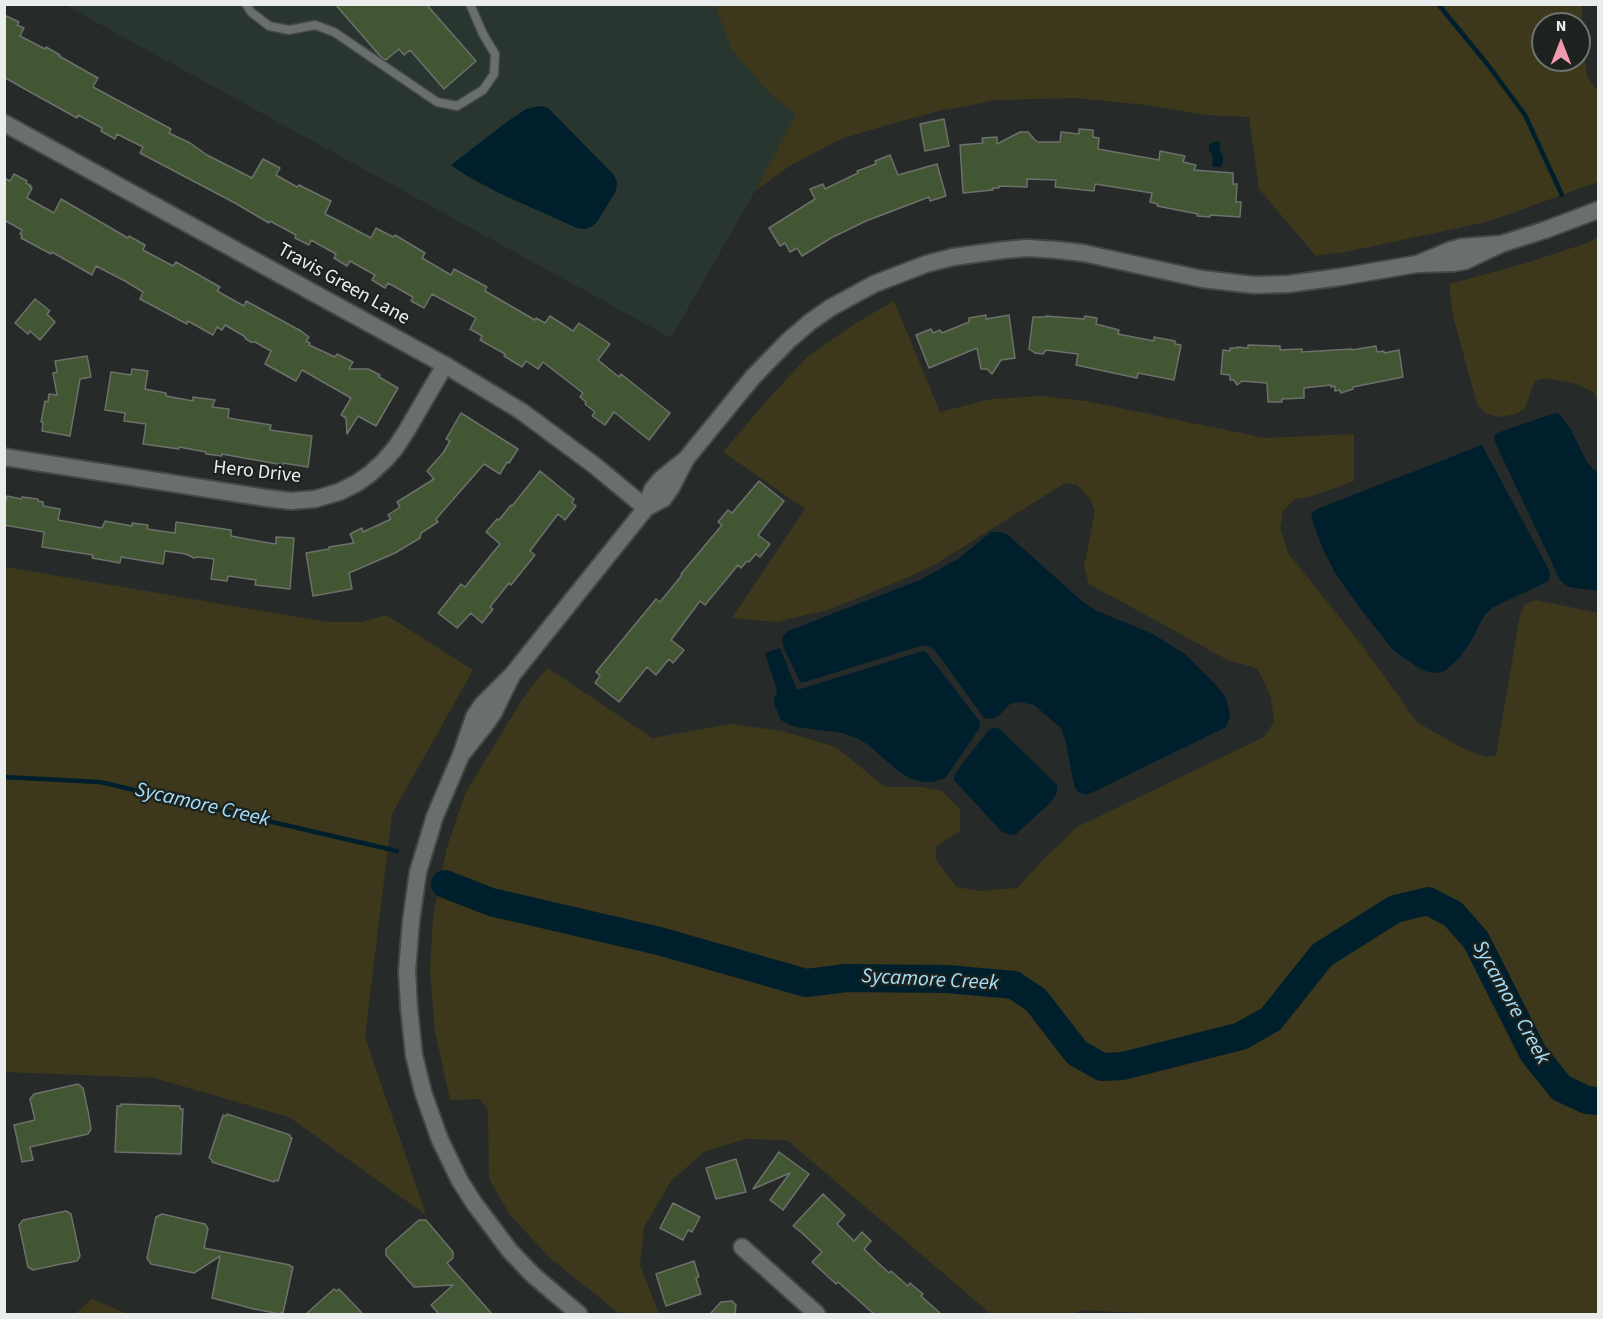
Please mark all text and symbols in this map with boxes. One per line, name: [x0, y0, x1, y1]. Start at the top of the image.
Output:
north arrow: [1531, 12, 1591, 72]
text: N: [1556, 15, 1566, 37]
street label: Travis Green Lane: [273, 239, 413, 331]
street label: Hero Drive: [212, 456, 302, 490]
water label: Sycamore Creek: [132, 778, 272, 834]
water label: Sycamore Creek: [1466, 937, 1554, 1069]
water label: Sycamore Creek: [861, 965, 999, 997]

